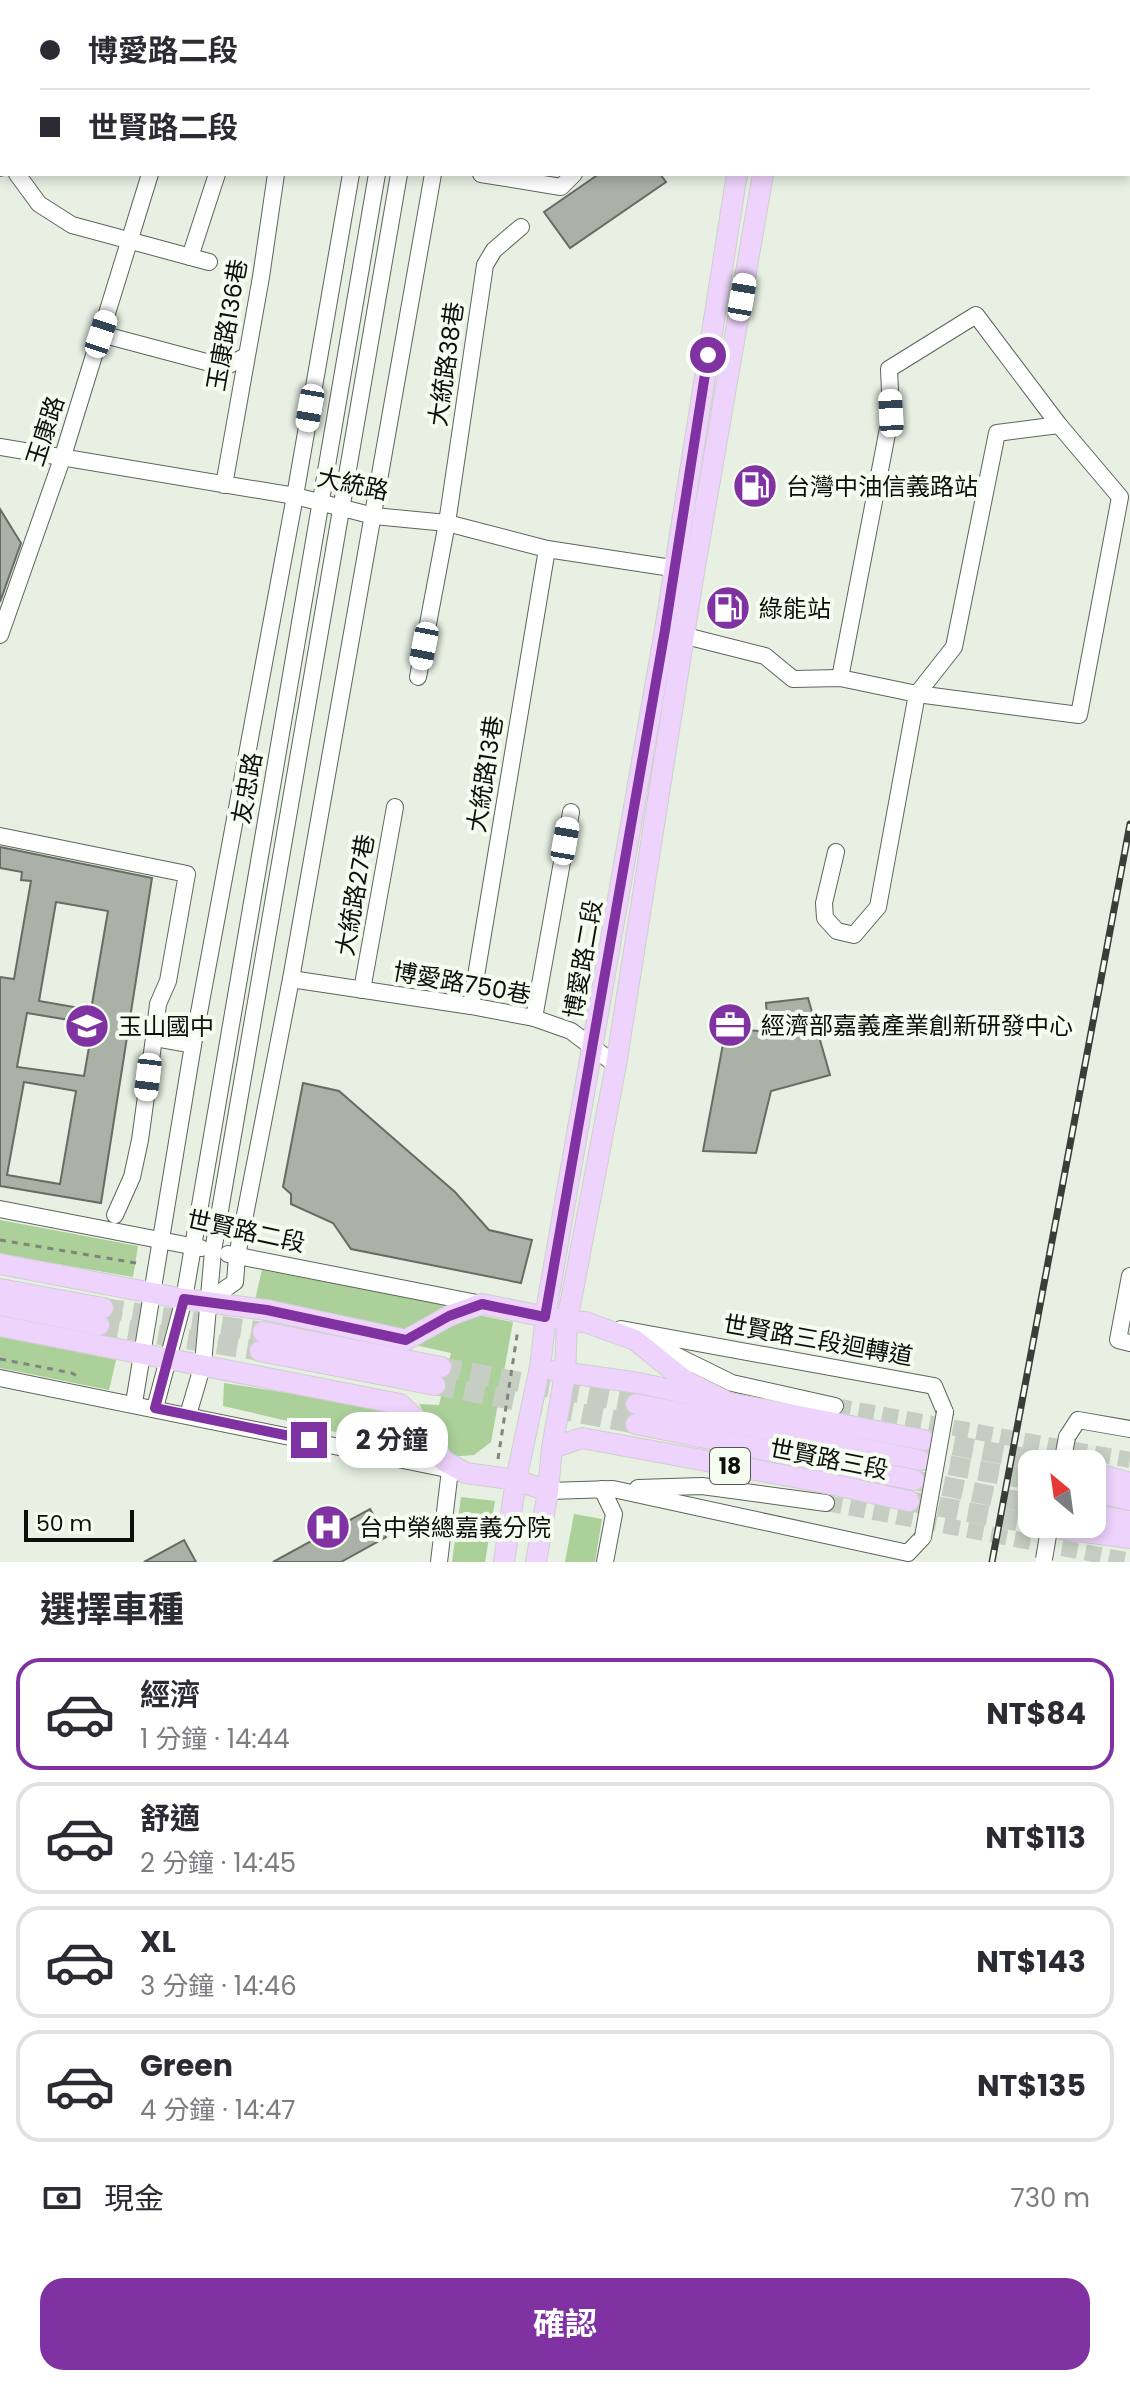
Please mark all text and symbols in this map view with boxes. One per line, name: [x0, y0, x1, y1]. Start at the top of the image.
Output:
text: 博愛路二段: [88, 29, 238, 72]
text: 世賢路二段: [88, 106, 238, 149]
street label: 玉康路136巷: [199, 257, 255, 393]
car: [726, 271, 758, 323]
street label: 大統路38巷: [421, 300, 471, 428]
car: [82, 307, 120, 361]
route start: [690, 337, 726, 373]
car: [294, 382, 326, 434]
car: [878, 388, 904, 438]
street label: 玉康路: [18, 392, 72, 470]
street label: 大統路: [314, 460, 392, 508]
fuel station icon: 台灣中油信義路站: [731, 462, 779, 510]
place label: 台灣中油信義路站: [786, 470, 978, 503]
fuel station icon: 綠能站: [704, 584, 752, 632]
place label: 綠能站: [759, 592, 831, 625]
car: [408, 620, 440, 672]
street label: 大統路13巷: [459, 713, 511, 835]
street label: 友忠路: [224, 750, 270, 826]
car: [549, 815, 581, 867]
street label: 大統路27巷: [328, 832, 382, 958]
street label: 博愛路二段: [556, 897, 610, 1021]
street label: 博愛路750巷: [391, 955, 533, 1011]
office icon: 經濟部嘉義產業創新研發中心: [706, 1001, 754, 1049]
school or university icon: 玉山國中: [63, 1002, 111, 1050]
place label: 經濟部嘉義產業創新研發中心: [761, 1009, 1073, 1042]
place label: 玉山國中: [118, 1010, 214, 1043]
car: [133, 1052, 163, 1102]
street label: 世賢路二段: [184, 1202, 308, 1260]
street label: 世賢路三段迴轉道: [721, 1307, 915, 1373]
callout: 2 分鐘: [337, 1412, 449, 1468]
route end: [291, 1422, 327, 1458]
text: 2 分鐘: [356, 1422, 428, 1458]
street label: 世賢路三段: [767, 1431, 891, 1487]
road number: 18: [710, 1448, 750, 1484]
north arrow: [1018, 1450, 1106, 1538]
map controls: [1018, 1450, 1106, 1538]
hospital icon: 台中榮總嘉義分院: [304, 1503, 352, 1551]
scale bar: [24, 1506, 134, 1542]
text: 50 m: [36, 1508, 92, 1539]
place label: 台中榮總嘉義分院: [359, 1511, 551, 1544]
text: 選擇車種: [40, 1584, 184, 1635]
text: 經濟: [140, 1673, 200, 1716]
icon: car: [44, 1678, 116, 1750]
text: NT$84: [986, 1692, 1086, 1735]
text: 1 分鐘 · 14:44: [140, 1721, 290, 1757]
text: 舒適: [140, 1797, 200, 1840]
icon: car: [44, 1802, 116, 1874]
text: NT$113: [985, 1816, 1086, 1859]
text: 2 分鐘 · 14:45: [140, 1845, 296, 1881]
text: XL: [140, 1920, 176, 1963]
icon: car: [44, 1926, 116, 1998]
text: NT$143: [976, 1940, 1086, 1983]
text: 3 分鐘 · 14:46: [140, 1968, 297, 2004]
text: Green: [140, 2044, 233, 2087]
icon: car: [44, 2050, 116, 2122]
text: NT$135: [977, 2064, 1086, 2107]
text: 4 分鐘 · 14:47: [140, 2092, 295, 2128]
icon: cash: [40, 2176, 84, 2220]
text: 現金: [104, 2177, 164, 2220]
text: 730 m: [1010, 2180, 1090, 2216]
button: 確認: [40, 2278, 1090, 2370]

